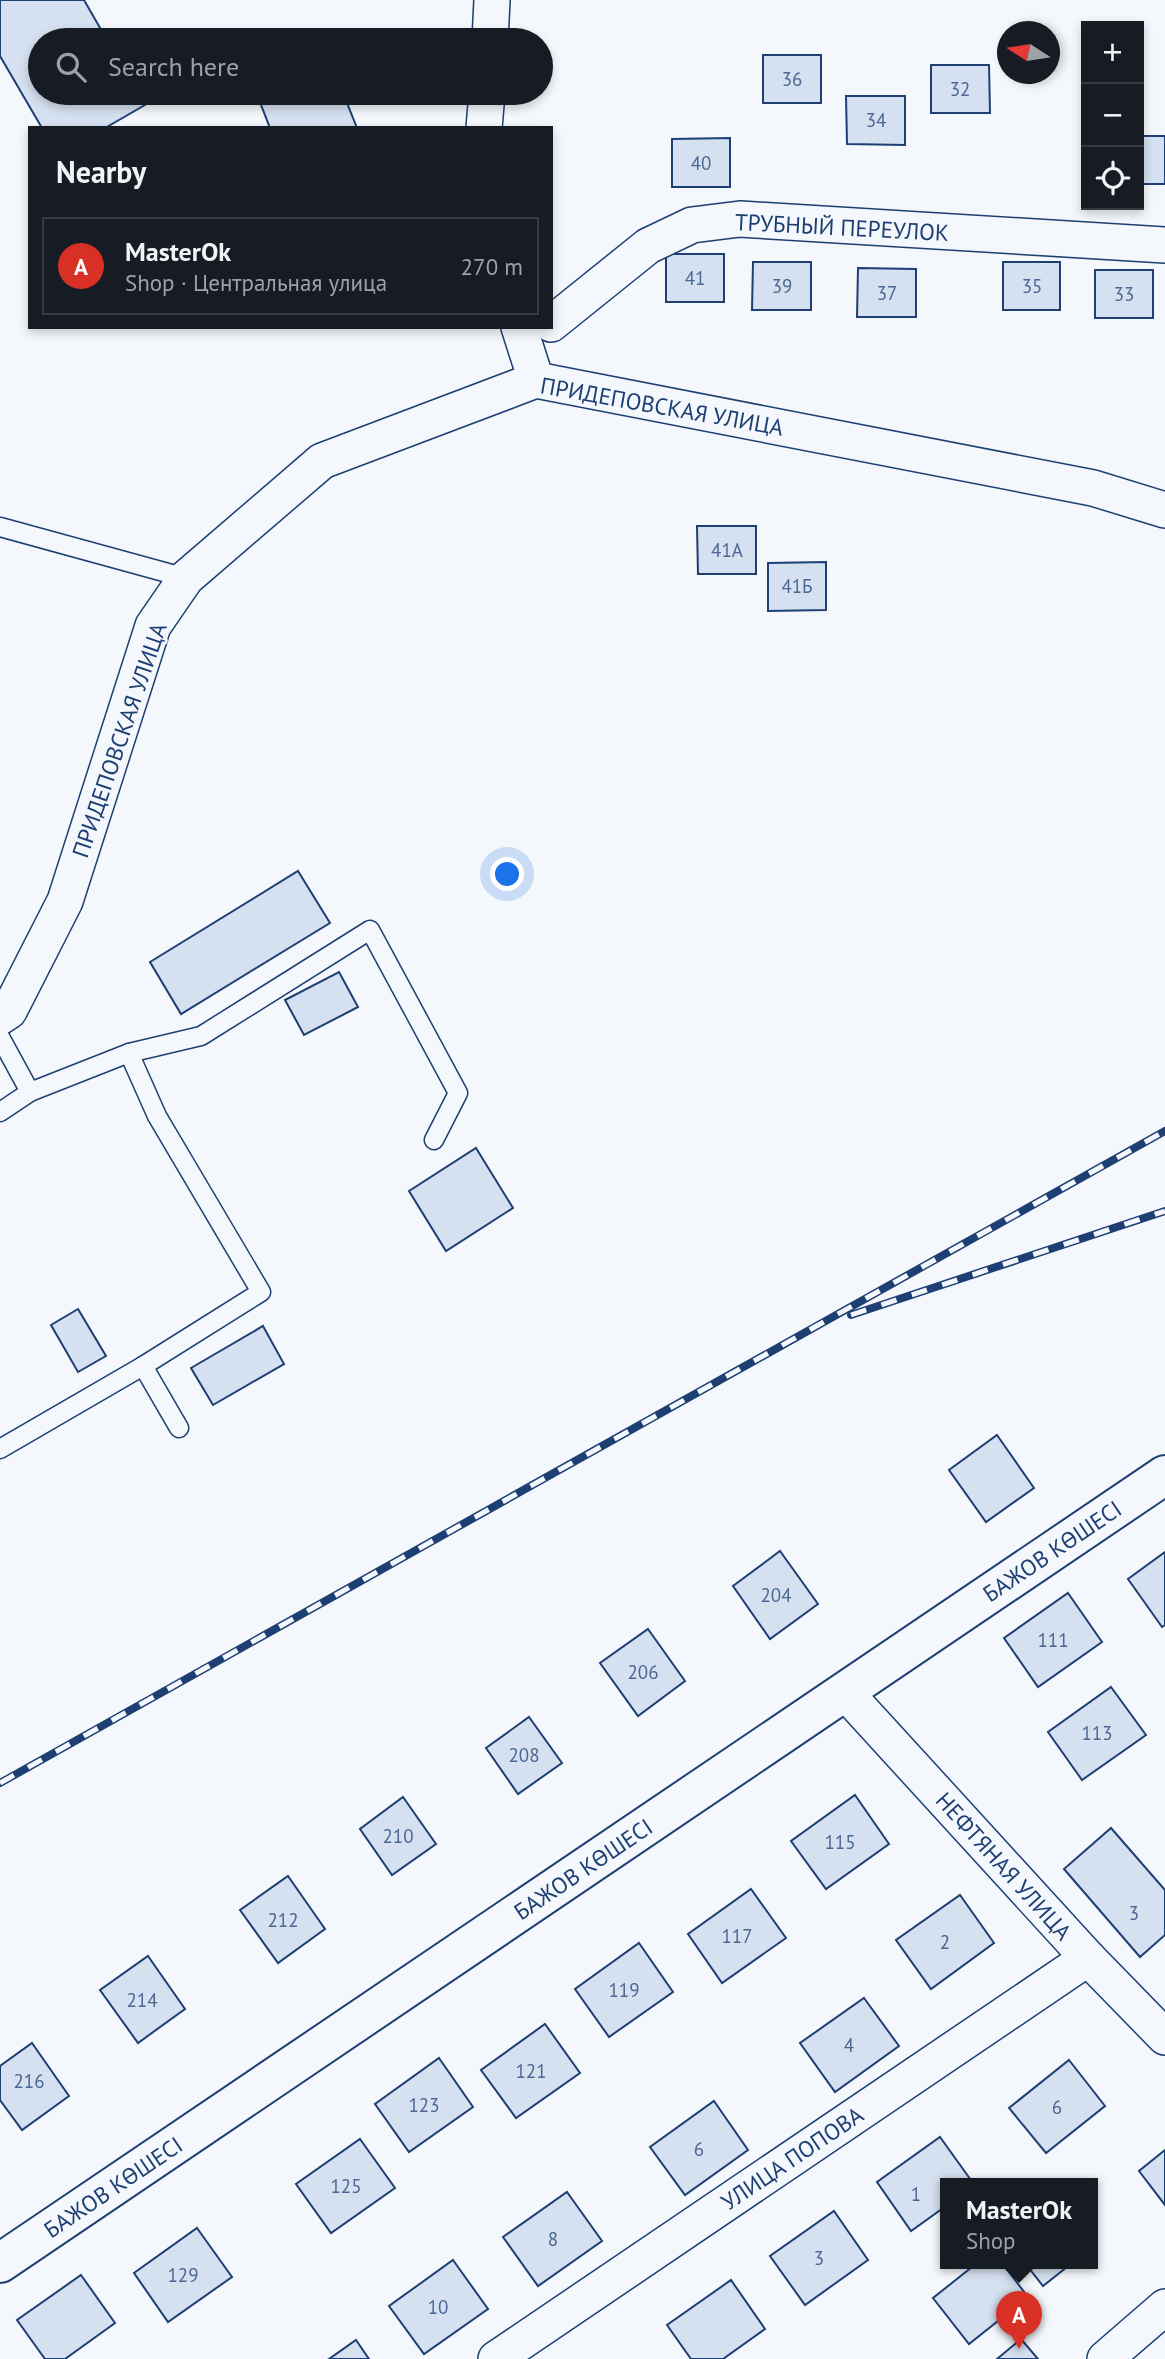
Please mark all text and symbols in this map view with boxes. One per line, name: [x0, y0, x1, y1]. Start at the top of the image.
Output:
north arrow: [997, 21, 1060, 84]
map controls: [1081, 21, 1144, 210]
button: +: [1081, 21, 1144, 84]
search box: [28, 28, 553, 105]
icon: search: [52, 48, 90, 86]
text: Search here: [108, 50, 239, 83]
house number: 36: [782, 67, 802, 91]
house number: 32: [950, 77, 970, 101]
button: −: [1081, 84, 1144, 147]
house number: 34: [866, 108, 886, 132]
button: locate: [1081, 147, 1144, 210]
house number: 40: [691, 151, 711, 175]
text: Nearby: [56, 152, 146, 191]
street label: ТРУБНЫЙ ПЕРЕУЛОК: [734, 207, 950, 247]
text: MasterOk: [125, 235, 231, 268]
text: A: [74, 252, 88, 281]
text: 270 m: [461, 252, 523, 281]
house number: 41: [685, 266, 705, 290]
text: Shop · Центральная улица: [125, 268, 387, 297]
house number: 39: [772, 274, 792, 298]
house number: 35: [1022, 274, 1042, 298]
house number: 37: [877, 281, 897, 305]
house number: 33: [1114, 282, 1134, 306]
street label: ПРИДЕПОВСКАЯ УЛИЦА: [538, 370, 786, 442]
house number: 41А: [711, 538, 743, 562]
house number: 41Б: [781, 574, 813, 598]
street label: ПРИДЕПОВСКАЯ УЛИЦА: [65, 618, 173, 861]
your location: [490, 857, 524, 891]
street label: БАЖОВ КӨШЕСІ: [977, 1494, 1127, 1608]
house number: 204: [760, 1583, 792, 1607]
house number: 111: [1037, 1628, 1069, 1652]
house number: 206: [627, 1660, 659, 1684]
house number: 113: [1081, 1721, 1113, 1745]
house number: 208: [508, 1743, 540, 1767]
street label: НЕФТЯНАЯ УЛИЦА: [930, 1786, 1078, 1946]
street label: БАЖОВ КӨШЕСІ: [508, 1812, 658, 1926]
house number: 210: [382, 1824, 414, 1848]
house number: 115: [824, 1830, 856, 1854]
house number: 3: [1129, 1901, 1139, 1925]
house number: 212: [267, 1908, 299, 1932]
house number: 117: [721, 1924, 753, 1948]
house number: 2: [940, 1930, 950, 1954]
house number: 119: [608, 1978, 640, 2002]
house number: 214: [126, 1988, 158, 2012]
house number: 4: [844, 2033, 854, 2057]
house number: 121: [515, 2059, 547, 2083]
house number: 216: [13, 2069, 45, 2093]
house number: 123: [408, 2093, 440, 2117]
house number: 6: [1052, 2095, 1062, 2119]
street label: УЛИЦА ПОПОВА: [715, 2099, 869, 2216]
street label: БАЖОВ КӨШЕСІ: [38, 2130, 188, 2244]
house number: 6: [694, 2137, 704, 2161]
house number: 125: [330, 2174, 362, 2198]
popup: [940, 2178, 1098, 2269]
house number: 1: [911, 2182, 921, 2206]
text: MasterOk: [966, 2193, 1072, 2226]
text: Shop: [966, 2226, 1016, 2255]
house number: 8: [548, 2227, 558, 2251]
house number: 3: [814, 2246, 824, 2270]
house number: 129: [167, 2263, 199, 2287]
pin: A: [996, 2291, 1042, 2349]
house number: 10: [428, 2295, 448, 2319]

